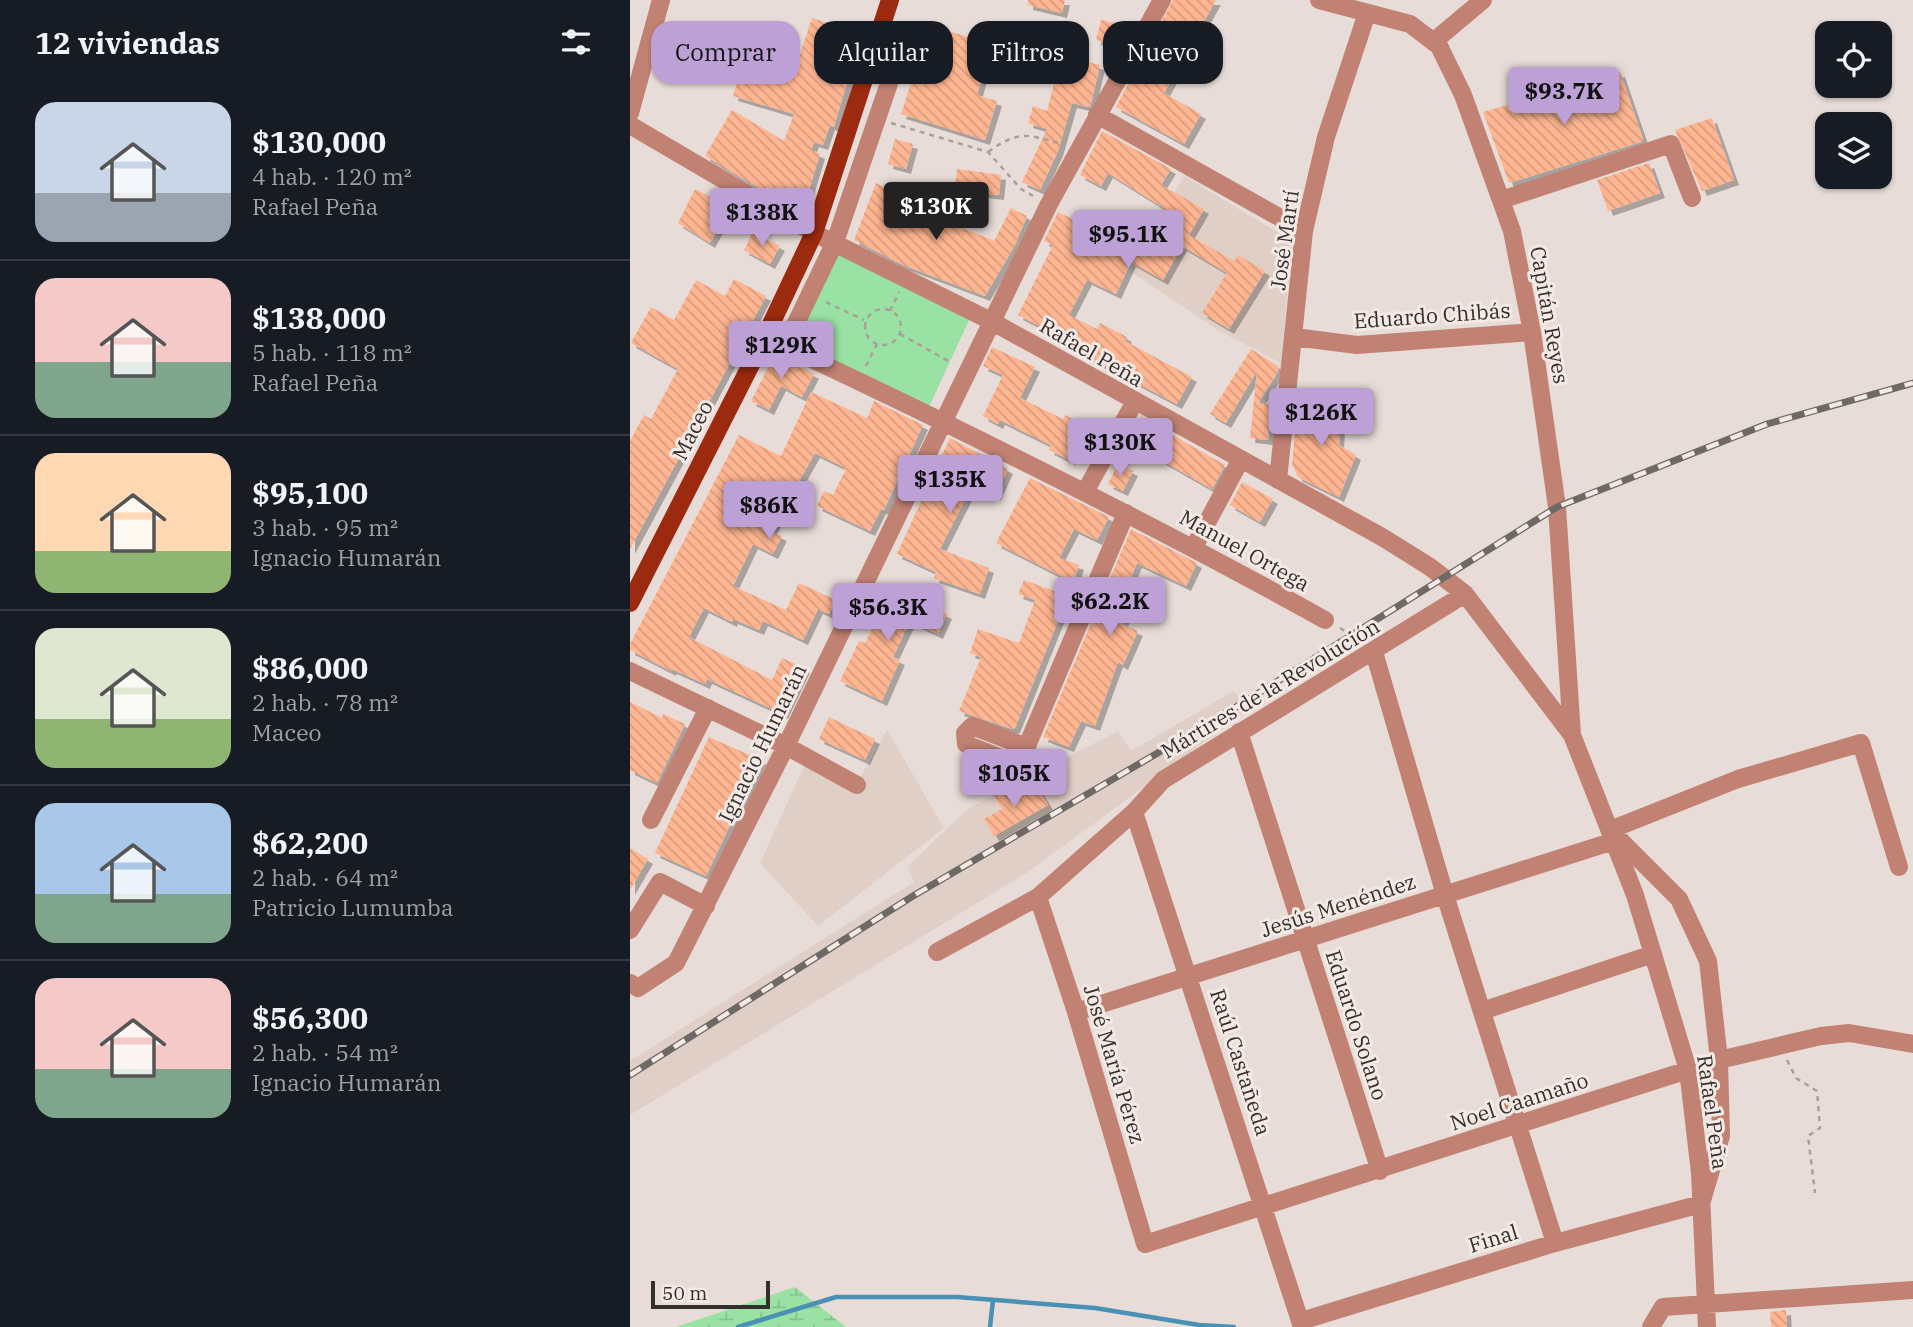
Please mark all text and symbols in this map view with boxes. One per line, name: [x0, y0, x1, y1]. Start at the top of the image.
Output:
chip: Comprar: [651, 21, 800, 84]
chip: Alquilar: [814, 21, 953, 84]
chip: Filtros: [967, 21, 1089, 84]
chip: Nuevo: [1103, 21, 1223, 84]
map controls: [1815, 21, 1892, 189]
button: locate: [1815, 21, 1892, 98]
text: 12 viviendas: [35, 23, 220, 62]
icon: filters: [557, 23, 595, 61]
pin: $93.7K: [1507, 68, 1621, 127]
text: $93.7K: [1524, 75, 1604, 105]
button: layers: [1815, 112, 1892, 189]
text: $130,000: [252, 122, 386, 161]
icon: home: [91, 130, 175, 214]
text: 4 hab. · 120 m²: [252, 161, 412, 191]
pin: $130K: [887, 182, 985, 242]
pin: $138K: [713, 188, 811, 248]
street label: José Martí: [1263, 188, 1305, 292]
text: $130K: [900, 190, 972, 220]
text: Rafael Peña: [252, 191, 378, 221]
text: $138K: [726, 196, 798, 226]
pin: $95.1K: [1071, 210, 1185, 270]
text: $95.1K: [1088, 218, 1168, 248]
street label: Capitán Reyes: [1524, 244, 1576, 386]
street label: Eduardo Chibás: [1353, 296, 1511, 334]
text: $138,000: [252, 298, 386, 337]
icon: home: [91, 306, 175, 390]
street label: Rafael Peña: [1035, 311, 1149, 393]
pin: $129K: [732, 322, 830, 381]
text: $129K: [745, 329, 817, 359]
text: 5 hab. · 118 m²: [252, 337, 412, 367]
text: Rafael Peña: [252, 367, 378, 397]
pin: $126K: [1272, 388, 1370, 448]
street label: Maceo: [665, 395, 719, 465]
text: $126K: [1285, 396, 1357, 426]
pin: $130K: [1071, 419, 1169, 478]
text: $130K: [1084, 426, 1156, 456]
pin: $135K: [901, 456, 999, 515]
text: $135K: [914, 463, 986, 493]
text: $95,100: [252, 473, 368, 512]
icon: home: [91, 481, 175, 565]
pin: $86K: [728, 482, 810, 541]
text: $86K: [740, 489, 798, 519]
street label: Manuel Ortega: [1175, 503, 1315, 597]
text: 3 hab. · 95 m²: [252, 512, 398, 542]
text: Ignacio Humarán: [252, 542, 441, 572]
pin: $62.2K: [1053, 578, 1167, 637]
pin: $56.3K: [831, 584, 945, 643]
text: $62.2K: [1070, 585, 1150, 615]
text: $56.3K: [848, 591, 928, 621]
street label: Mártires de la Revolución: [1155, 612, 1385, 764]
text: $86,000: [252, 648, 368, 687]
icon: home: [91, 656, 175, 740]
street label: Ignacio Humarán: [712, 659, 812, 827]
text: 2 hab. · 78 m²: [252, 687, 398, 717]
text: Maceo: [252, 717, 322, 747]
pin: $105K: [965, 750, 1063, 809]
text: $105K: [978, 757, 1050, 787]
text: $62,200: [252, 823, 368, 862]
icon: home: [91, 831, 175, 915]
text: 2 hab. · 64 m²: [252, 862, 398, 892]
street label: Jesús Menéndez: [1257, 867, 1419, 943]
text: Patricio Lumumba: [252, 892, 454, 922]
street label: Eduardo Solano: [1320, 946, 1394, 1104]
street label: José María Pérez: [1078, 981, 1152, 1147]
street label: Raúl Castañeda: [1204, 985, 1278, 1139]
text: $56,300: [252, 998, 368, 1037]
icon: home: [91, 1006, 175, 1090]
text: 2 hab. · 54 m²: [252, 1037, 398, 1067]
street label: Rafael Peña: [1691, 1053, 1735, 1171]
street label: Noel Caamaño: [1446, 1065, 1592, 1137]
text: Ignacio Humarán: [252, 1067, 441, 1097]
street label: Final: [1465, 1217, 1521, 1259]
scale bar: [651, 1278, 770, 1310]
text: 50 m: [662, 1281, 707, 1305]

